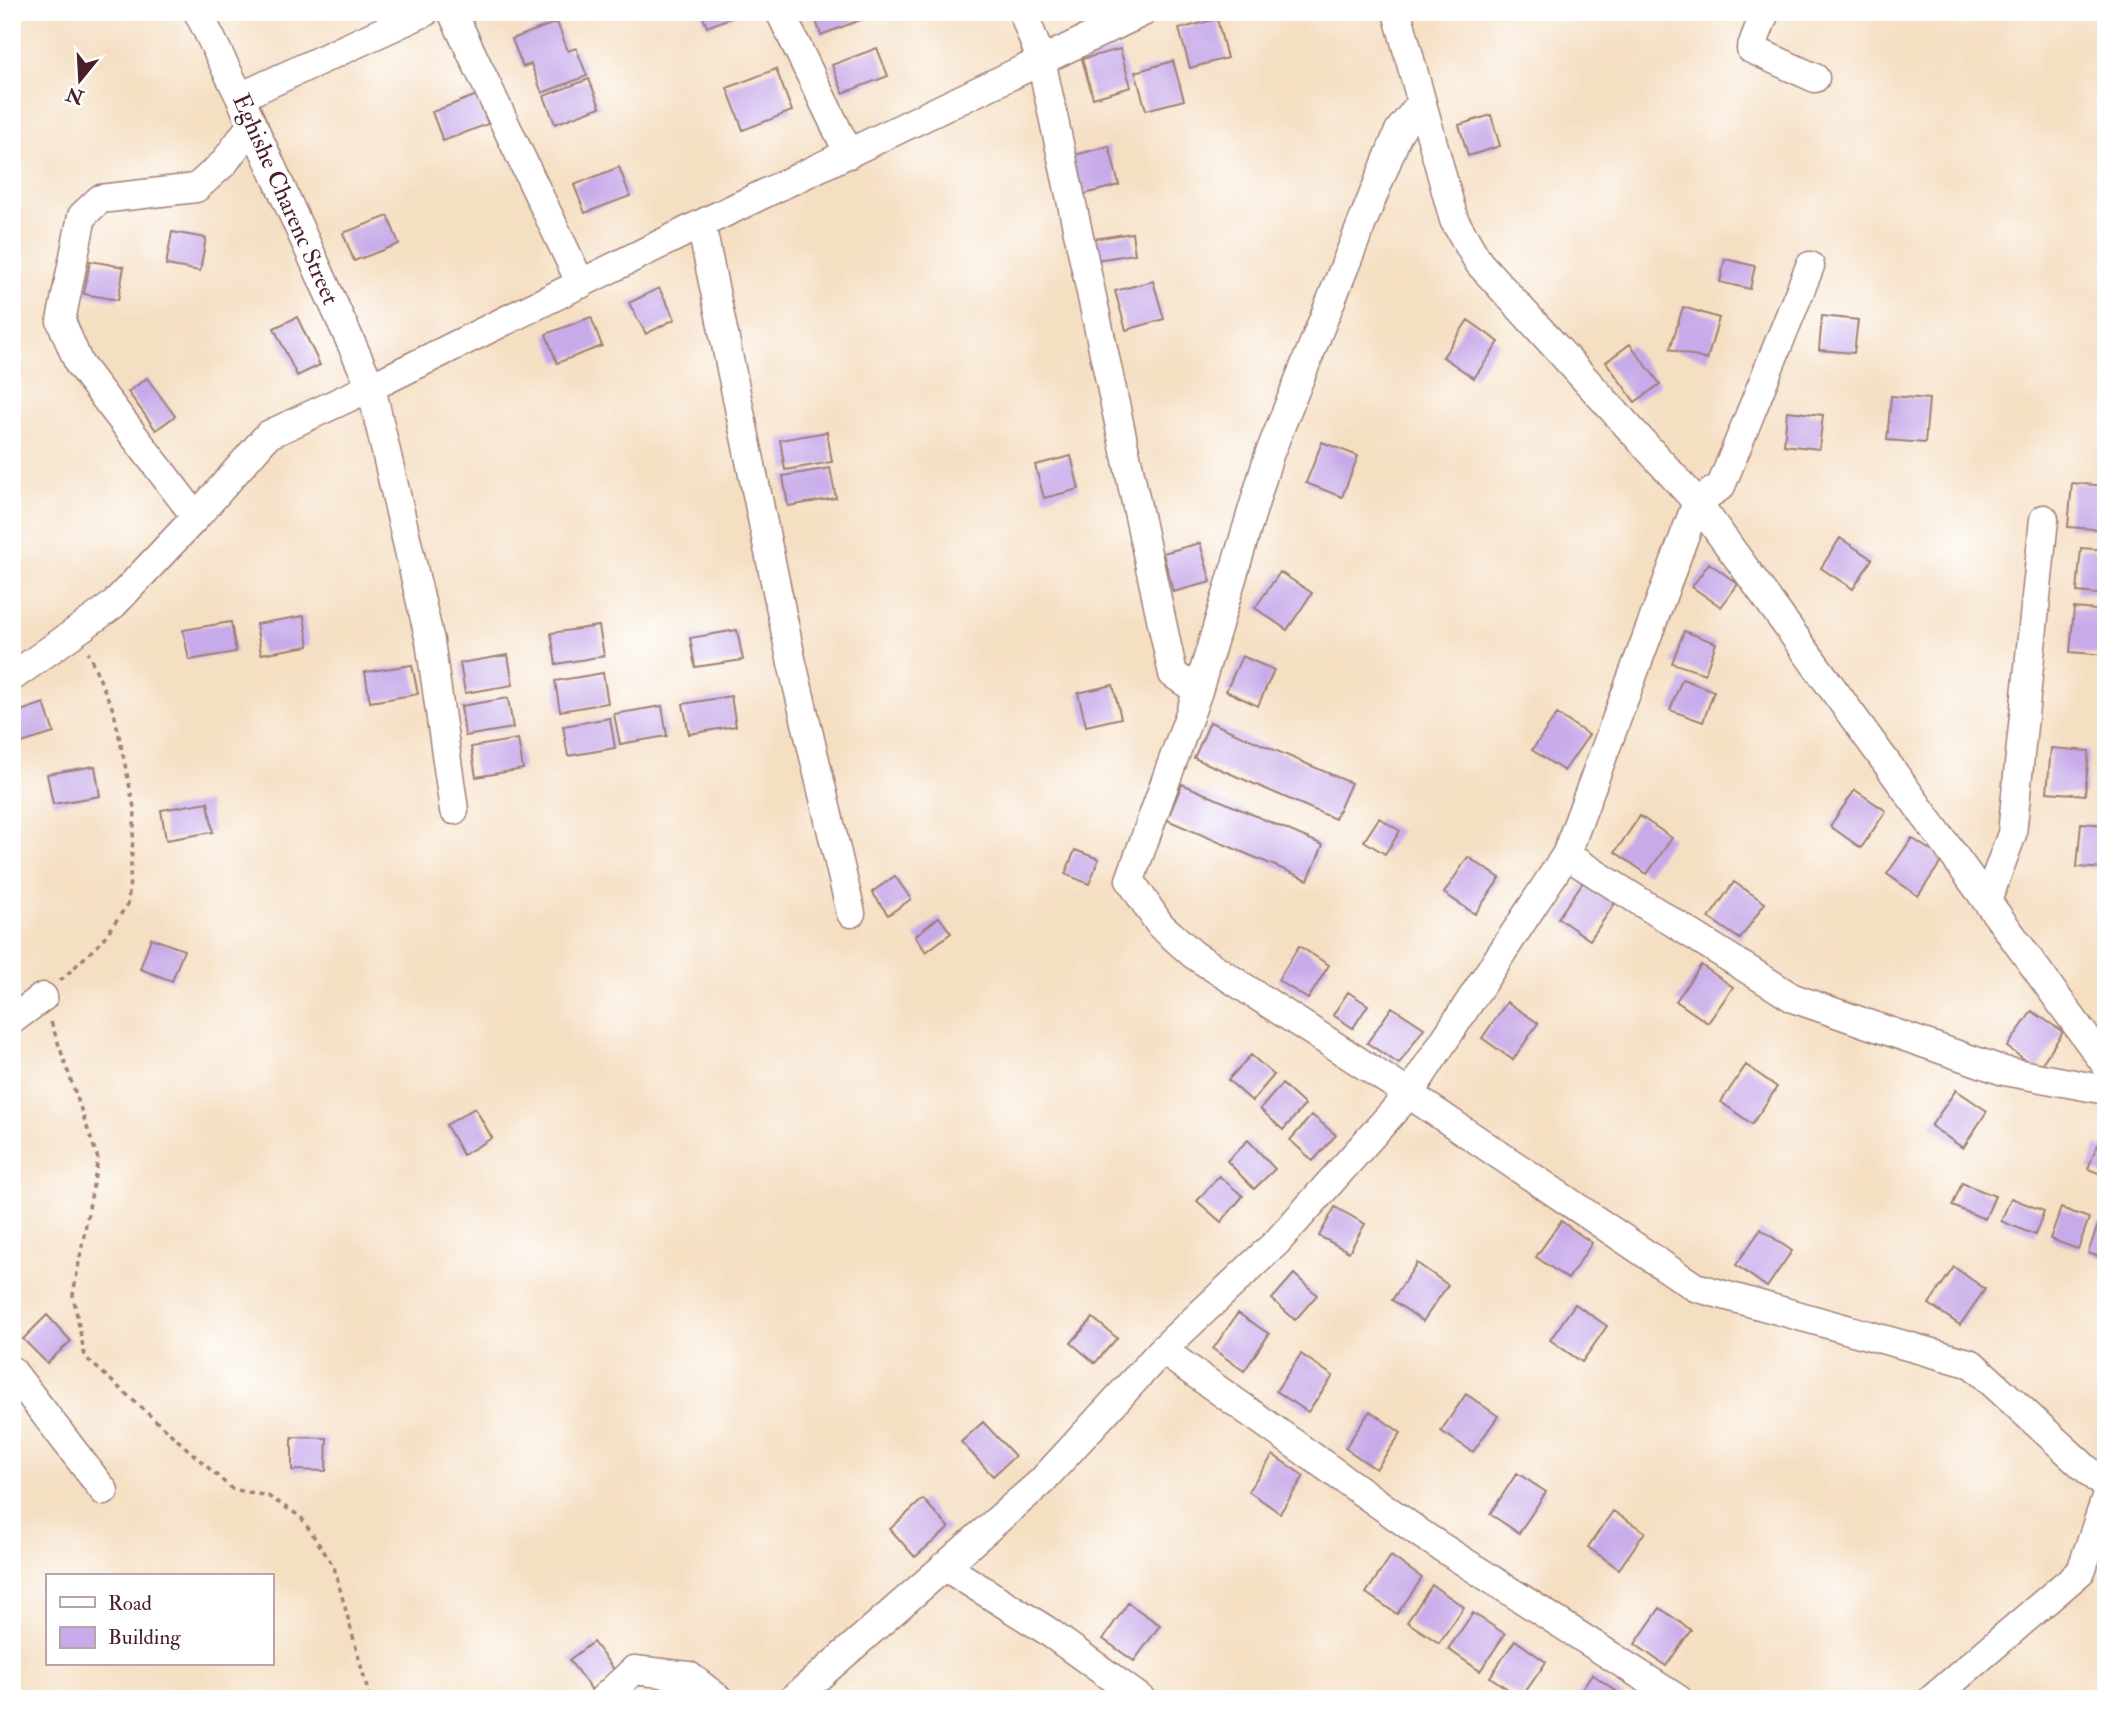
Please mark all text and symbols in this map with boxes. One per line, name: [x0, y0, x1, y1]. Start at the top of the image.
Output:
north arrow: [46, 46, 116, 116]
text: N: [62, 81, 88, 110]
street label: Eghishe Charenc Street: [225, 89, 346, 310]
legend: [46, 1574, 273, 1666]
text: Road: [108, 1590, 153, 1617]
text: Building: [108, 1624, 181, 1651]

